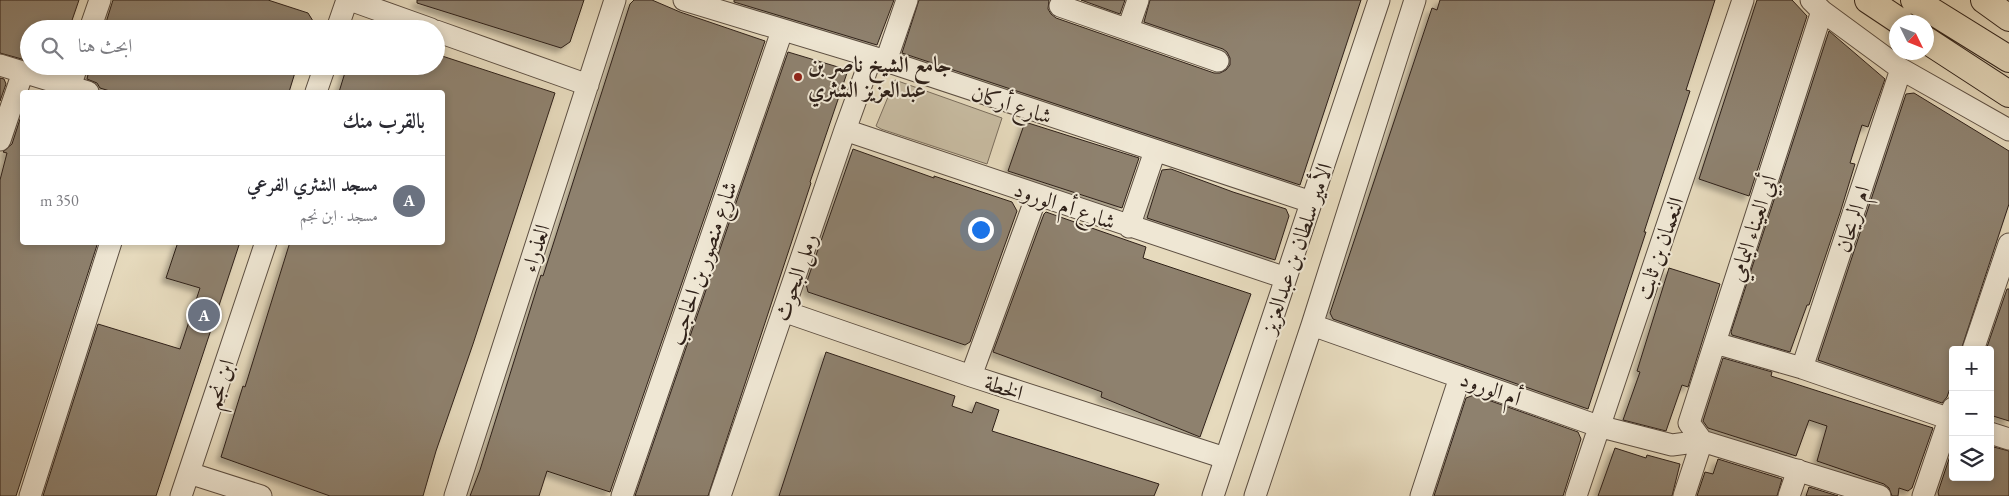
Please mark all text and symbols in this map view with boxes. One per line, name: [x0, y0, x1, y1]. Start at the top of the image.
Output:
north arrow: [1889, 15, 1934, 60]
search box: [20, 20, 445, 75]
text: ابحث هنا: [78, 33, 132, 58]
icon: search: [38, 34, 66, 62]
place label: جامع الشيخ ناصر بن عبدالعزيز الشثري: [808, 50, 952, 108]
marker: جامع الشيخ ناصر بن عبدالعزيز الشثري: [792, 71, 804, 83]
street label: شارع أركان: [967, 77, 1056, 135]
text: بالقرب منك: [342, 107, 425, 134]
street label: الأمير سلطان بن عبدالعزيز: [1252, 159, 1339, 339]
street label: أبي العيناء اليمامي: [1721, 170, 1787, 287]
text: مسجد الشثري الفرعي: [247, 172, 378, 197]
street label: شارع أم الورود: [1008, 174, 1120, 241]
street label: شارع منصور بن الحاجب: [661, 177, 748, 350]
street label: ام الريحان: [1828, 182, 1882, 258]
text: 350 m: [40, 190, 79, 211]
text: A: [403, 190, 415, 211]
street label: النعمان بن ثابت: [1628, 193, 1691, 303]
text: مسجد · ابن نجم: [300, 205, 378, 226]
your location: [968, 217, 994, 243]
street label: العذراء: [514, 220, 557, 276]
street label: رمل البحوث: [767, 229, 825, 325]
pin: A: [188, 296, 220, 334]
map controls: [1949, 346, 1994, 481]
button: +: [1949, 346, 1994, 391]
street label: ابن نجم: [198, 355, 247, 415]
street label: أم الورود: [1454, 363, 1527, 418]
street label: الخطة: [981, 368, 1027, 407]
button: −: [1949, 391, 1994, 436]
button: layers: [1949, 436, 1994, 481]

